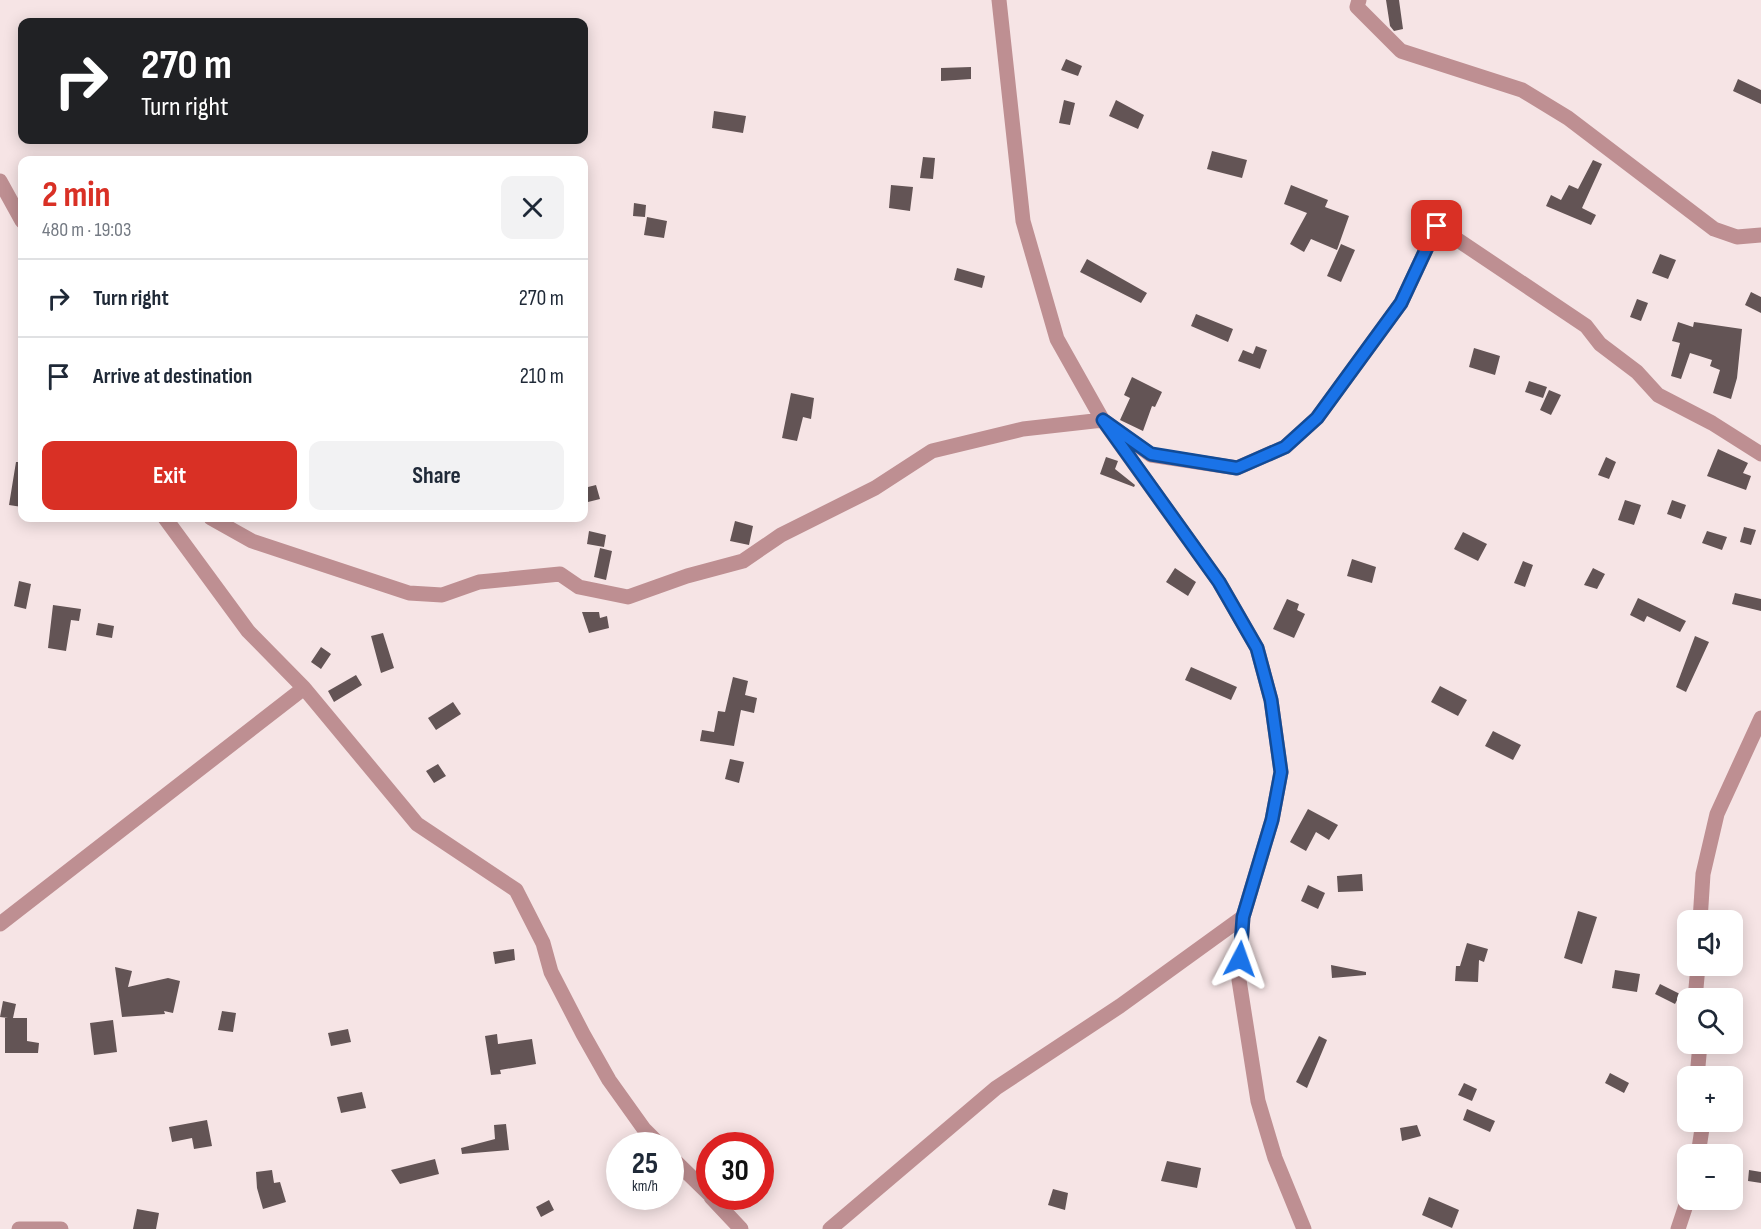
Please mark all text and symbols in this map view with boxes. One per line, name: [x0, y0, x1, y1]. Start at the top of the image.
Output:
text: 270 m: [141, 40, 232, 91]
icon: right: [42, 42, 120, 120]
text: Turn right: [141, 91, 228, 123]
text: 2 min: [42, 174, 111, 217]
button: close: [501, 176, 564, 239]
pin: [1411, 200, 1462, 251]
icon: arrive: [1420, 209, 1453, 242]
text: 480 m · 19:03: [42, 218, 131, 242]
icon: right: [42, 282, 75, 315]
text: Turn right: [93, 285, 169, 312]
text: 270 m: [519, 285, 564, 312]
icon: arrive: [42, 360, 75, 393]
text: Arrive at destination: [93, 363, 252, 390]
text: 210 m: [520, 363, 564, 390]
button: Exit: [42, 441, 297, 510]
button: Share: [309, 441, 564, 510]
map controls: [1677, 910, 1743, 1210]
button: sound: [1677, 910, 1743, 976]
position arrow: [1208, 927, 1272, 991]
button: search: [1677, 988, 1743, 1054]
button: +: [1677, 1066, 1743, 1132]
speed limit sign: 30: [696, 1132, 774, 1210]
button: −: [1677, 1144, 1743, 1210]
text: 25: [632, 1146, 658, 1182]
text: km/h: [632, 1177, 658, 1196]

